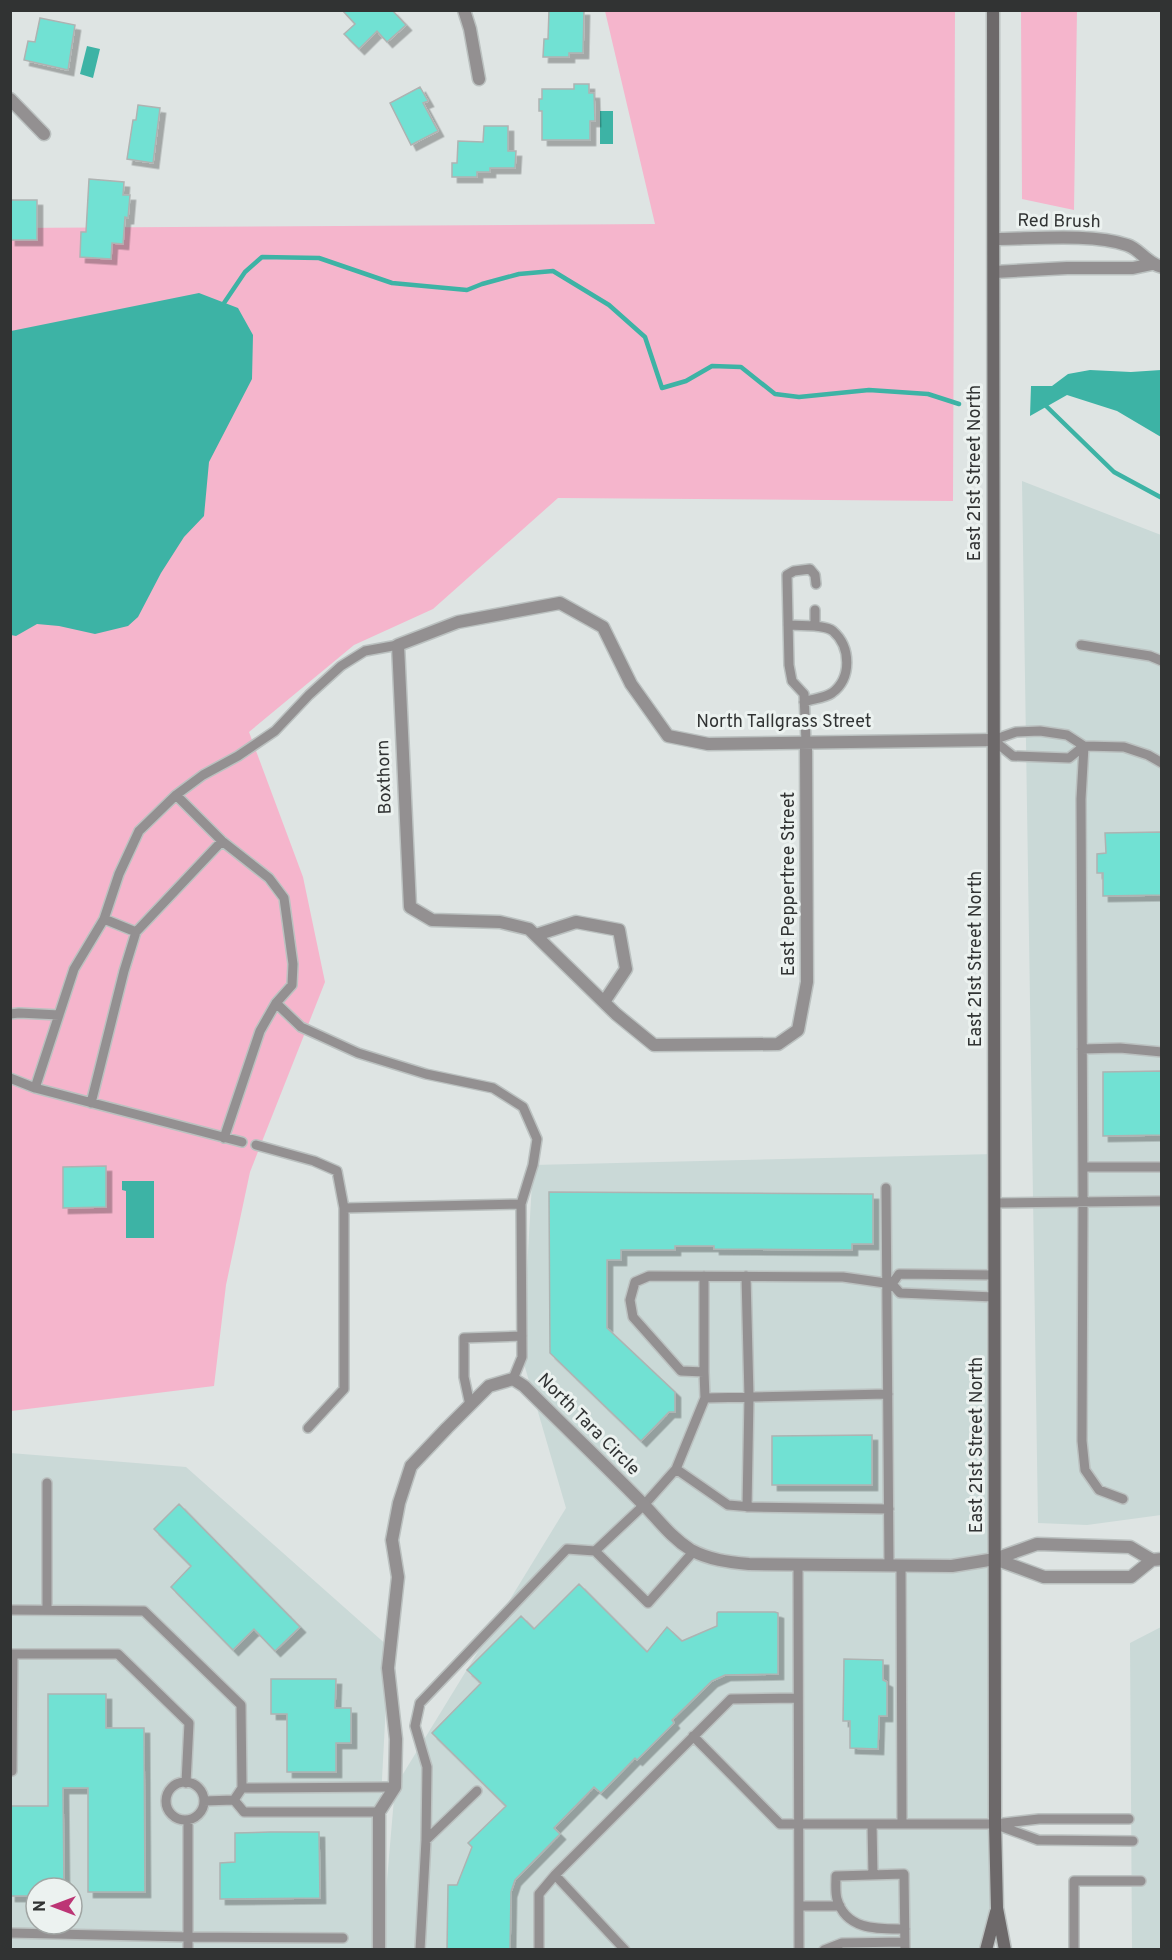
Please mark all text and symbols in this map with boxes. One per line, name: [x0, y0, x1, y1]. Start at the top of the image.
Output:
street label: Red Brush: [1017, 210, 1101, 234]
street label: East 21st Street North: [964, 385, 987, 561]
street label: North Tallgrass Street: [696, 711, 872, 734]
street label: Boxthorn: [372, 739, 398, 815]
street label: East Peppertree Street: [778, 792, 801, 976]
street label: East 21st Street North: [965, 871, 988, 1047]
street label: East 21st Street North: [966, 1357, 989, 1533]
street label: North Tara Circle: [532, 1369, 644, 1481]
north arrow: [24, 1876, 84, 1936]
text: N: [31, 1900, 51, 1912]

